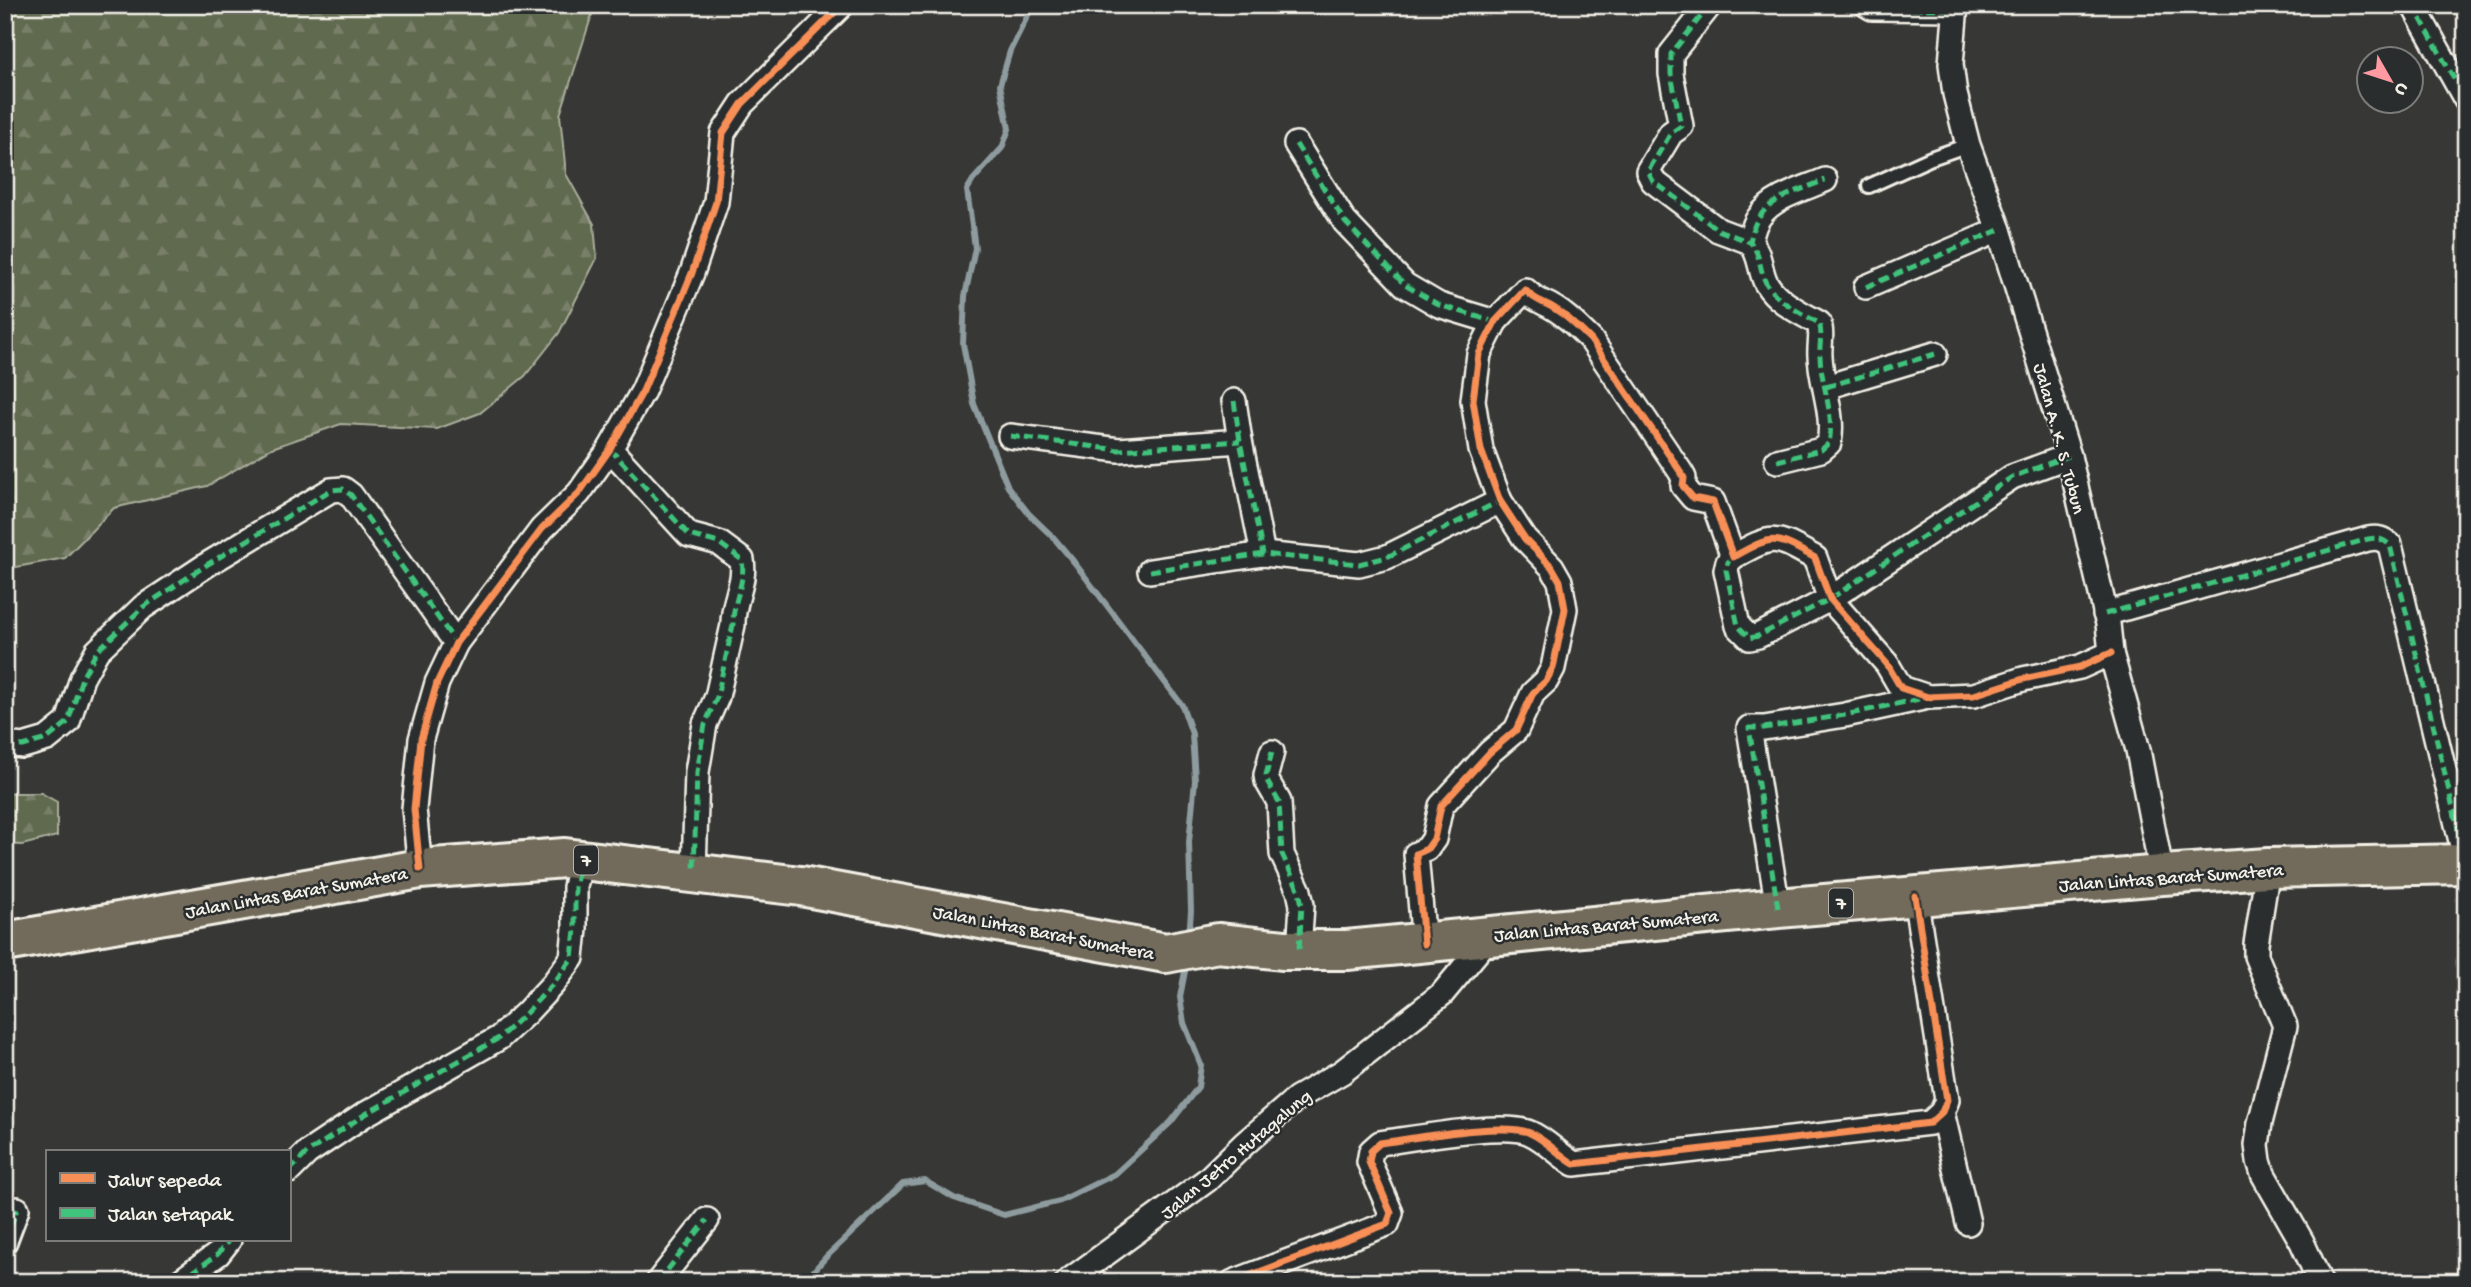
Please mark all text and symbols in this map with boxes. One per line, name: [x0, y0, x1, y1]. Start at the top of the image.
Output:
north arrow: [2356, 46, 2426, 116]
text: U: [2388, 77, 2413, 100]
street label: Jalan A. K. S. Tubun: [2026, 361, 2089, 517]
road number: 7: [574, 846, 598, 874]
street label: Jalan Lintas Barat Sumatera: [2058, 860, 2286, 899]
street label: Jalan Lintas Barat Sumatera: [184, 863, 411, 925]
road number: 7: [1829, 888, 1853, 918]
street label: Jalan Lintas Barat Sumatera: [931, 902, 1157, 967]
street label: Jalan Lintas Barat Sumatera: [1493, 906, 1721, 949]
street label: Jalan Jetro Hutagalung: [1157, 1086, 1318, 1226]
legend: [46, 1150, 290, 1242]
text: Jalur sepeda: [108, 1170, 223, 1195]
text: Jalan setapak: [108, 1204, 235, 1229]

